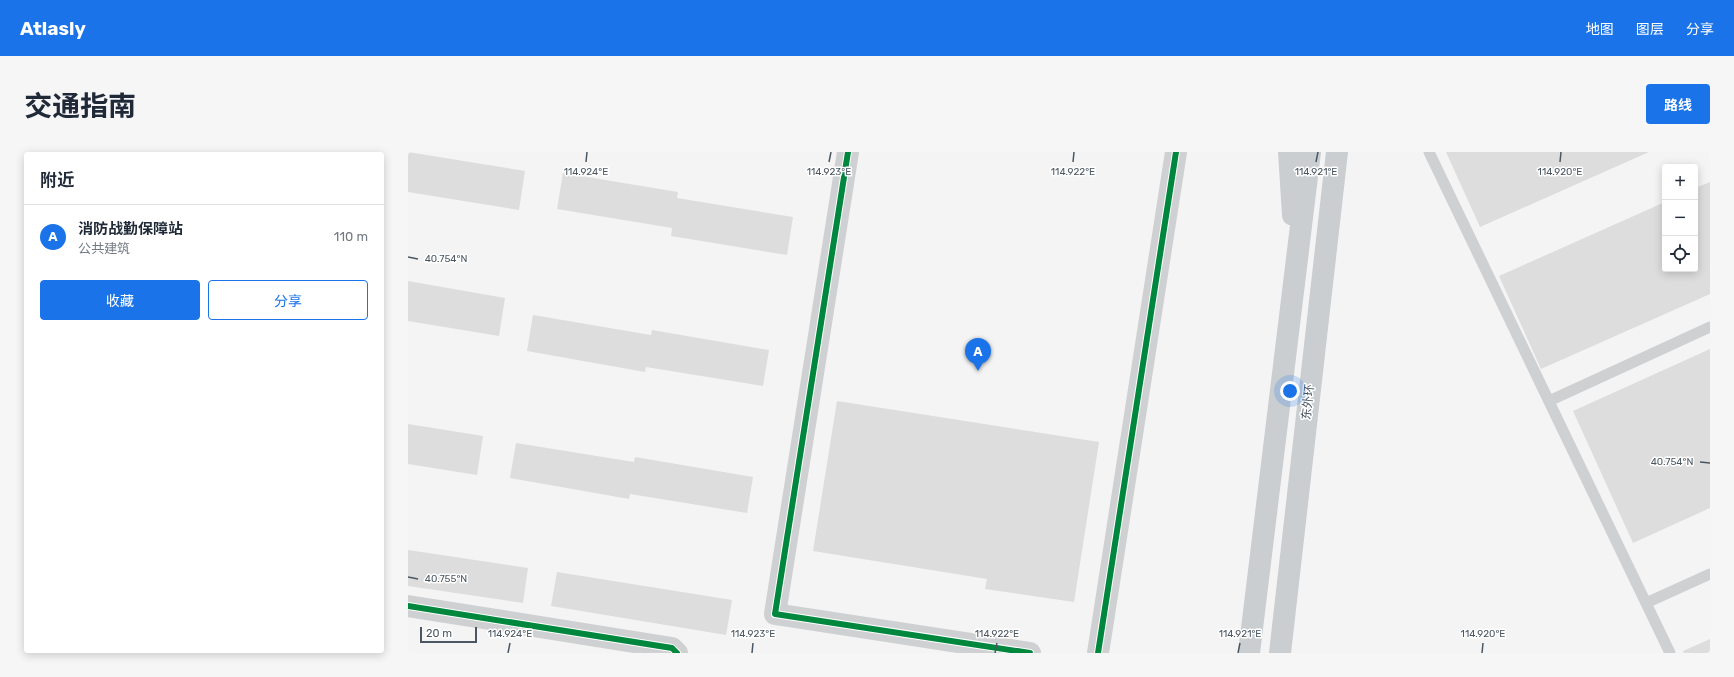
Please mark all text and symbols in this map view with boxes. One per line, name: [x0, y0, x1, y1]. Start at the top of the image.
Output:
text: Atlasly: [20, 17, 86, 40]
text: 地图: [1586, 21, 1614, 38]
text: 图层: [1636, 21, 1664, 38]
text: 分享: [1686, 21, 1714, 38]
button: 路线: [1646, 84, 1710, 124]
text: 交通指南: [24, 90, 136, 123]
map controls: [1662, 164, 1698, 272]
button: +: [1662, 164, 1698, 200]
text: 114.924°E: [564, 166, 608, 178]
text: 114.923°E: [807, 166, 851, 178]
text: 114.922°E: [1051, 166, 1095, 178]
text: 114.921°E: [1295, 166, 1337, 178]
text: 114.920°E: [1538, 166, 1582, 178]
text: 附近: [40, 170, 74, 190]
button: −: [1662, 200, 1698, 236]
text: 消防战勤保障站: [78, 220, 183, 238]
text: A: [48, 229, 58, 244]
text: 110 m: [334, 229, 368, 244]
button: locate: [1662, 236, 1698, 272]
text: 公共建筑: [78, 241, 130, 256]
text: 40.754°N: [425, 253, 467, 265]
button: 收藏: [40, 280, 200, 320]
button: 分享: [208, 280, 368, 320]
pin: A: [965, 338, 991, 371]
your location: [1280, 381, 1300, 401]
street label: 东外环: [1299, 383, 1317, 421]
text: 40.754°N: [1651, 456, 1693, 468]
text: 40.755°N: [425, 573, 467, 585]
scale bar: [420, 625, 477, 644]
text: 20 m: [426, 627, 452, 640]
text: 114.924°E: [488, 628, 532, 640]
text: 114.923°E: [731, 628, 775, 640]
text: 114.922°E: [975, 628, 1019, 640]
text: 114.921°E: [1219, 628, 1261, 640]
text: 114.920°E: [1461, 628, 1505, 640]

